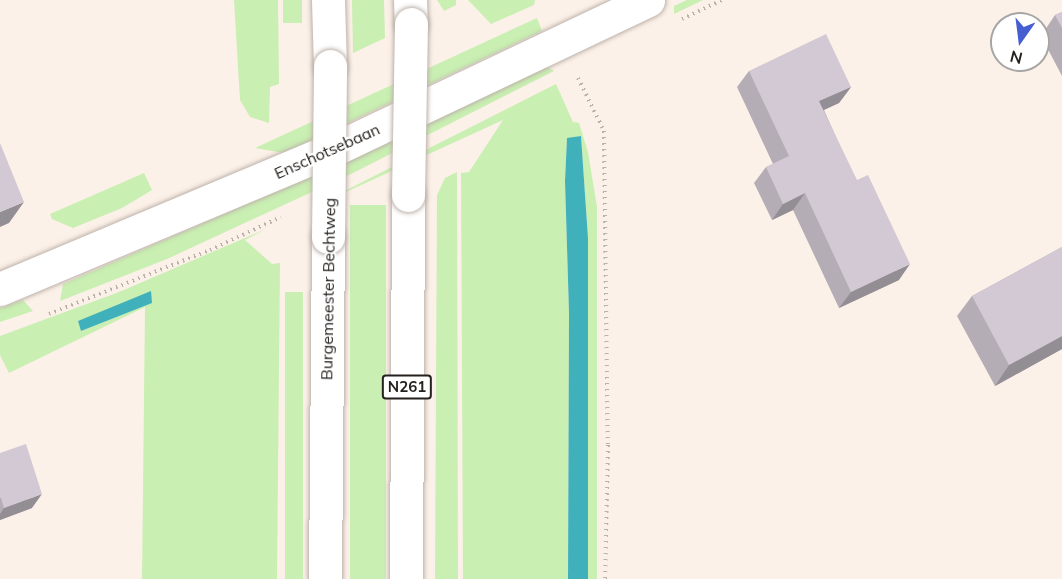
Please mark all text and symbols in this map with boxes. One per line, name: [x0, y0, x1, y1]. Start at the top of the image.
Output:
north arrow: [990, 12, 1050, 72]
text: N: [1008, 46, 1024, 69]
street label: Enschotsebaan: [271, 119, 383, 183]
street label: Burgemeester Bechtweg: [317, 198, 339, 380]
road number: N261: [382, 375, 432, 399]

